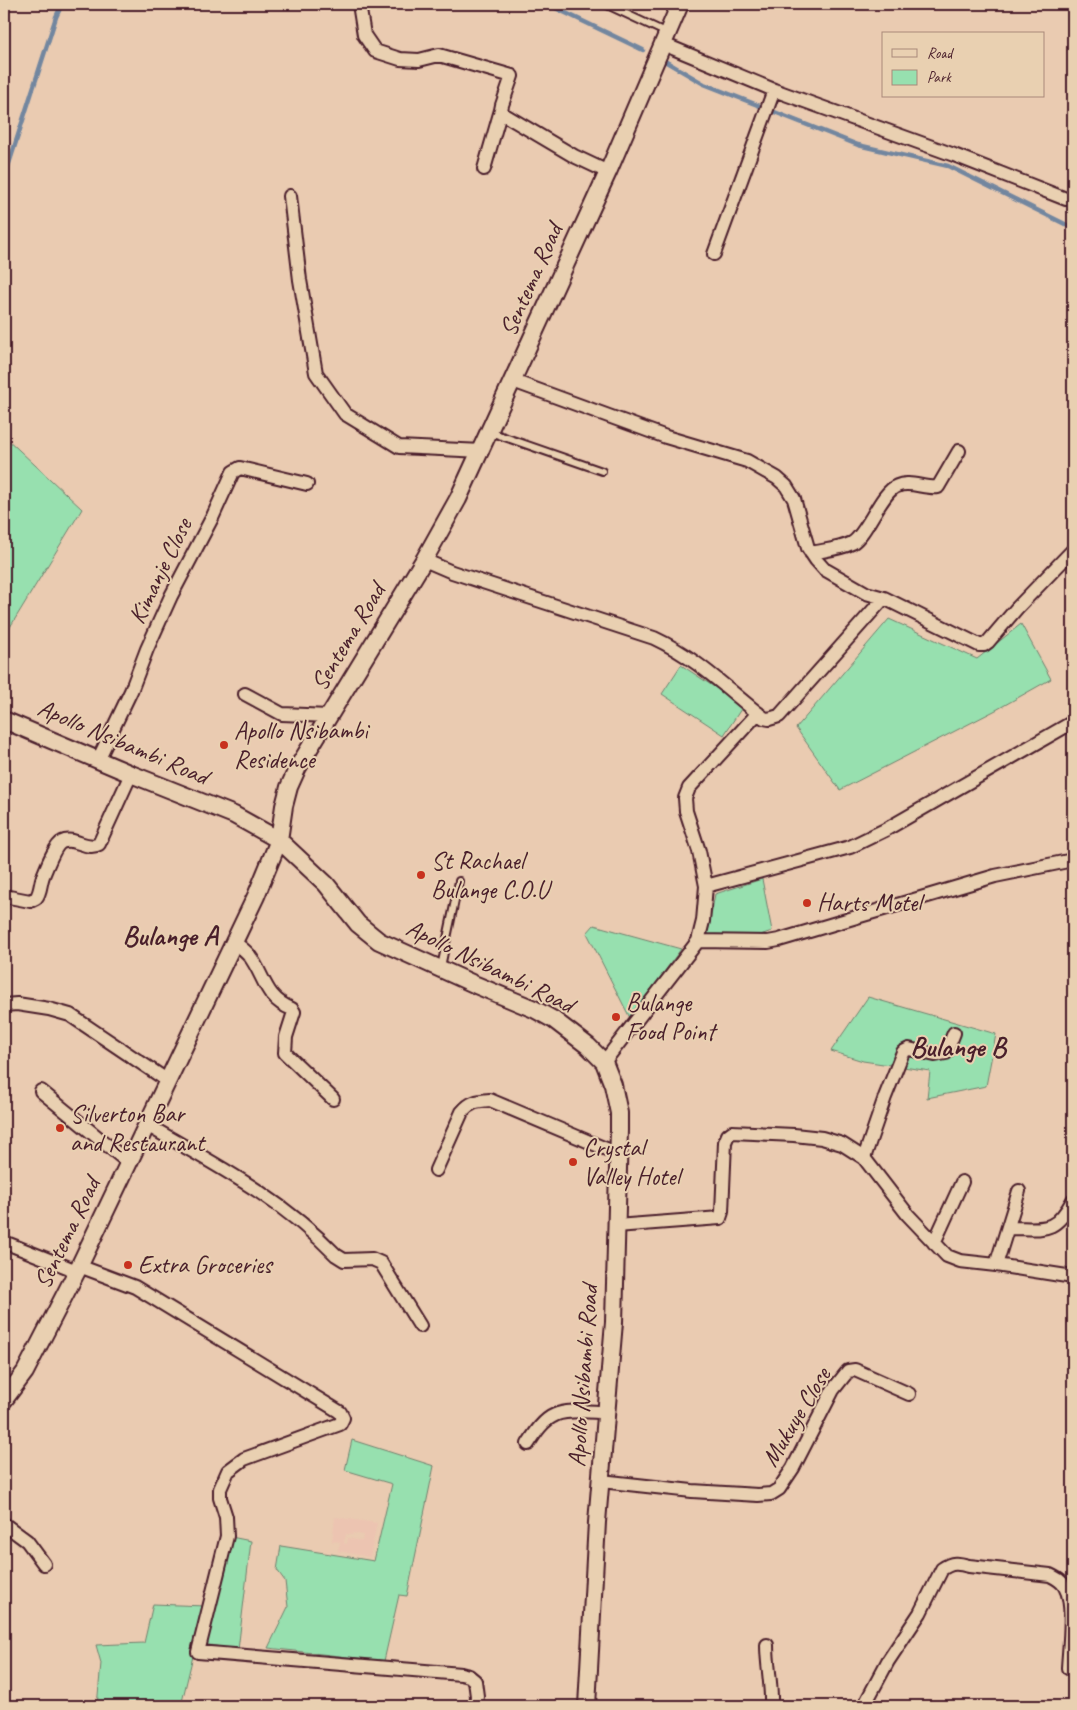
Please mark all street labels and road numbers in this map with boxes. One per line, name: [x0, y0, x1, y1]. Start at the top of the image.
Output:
street label: Sentema Road: [492, 215, 572, 341]
street label: Kimanje Close: [121, 511, 200, 629]
street label: Sentema Road: [303, 574, 395, 696]
street label: Apollo Nsibambi Road: [33, 692, 217, 794]
street label: Apollo Nsibambi Road: [401, 912, 583, 1022]
street label: Sentema Road: [26, 1168, 109, 1294]
street label: Apollo Nsibambi Road: [561, 1280, 606, 1468]
street label: Mukuye Close: [754, 1360, 839, 1472]

